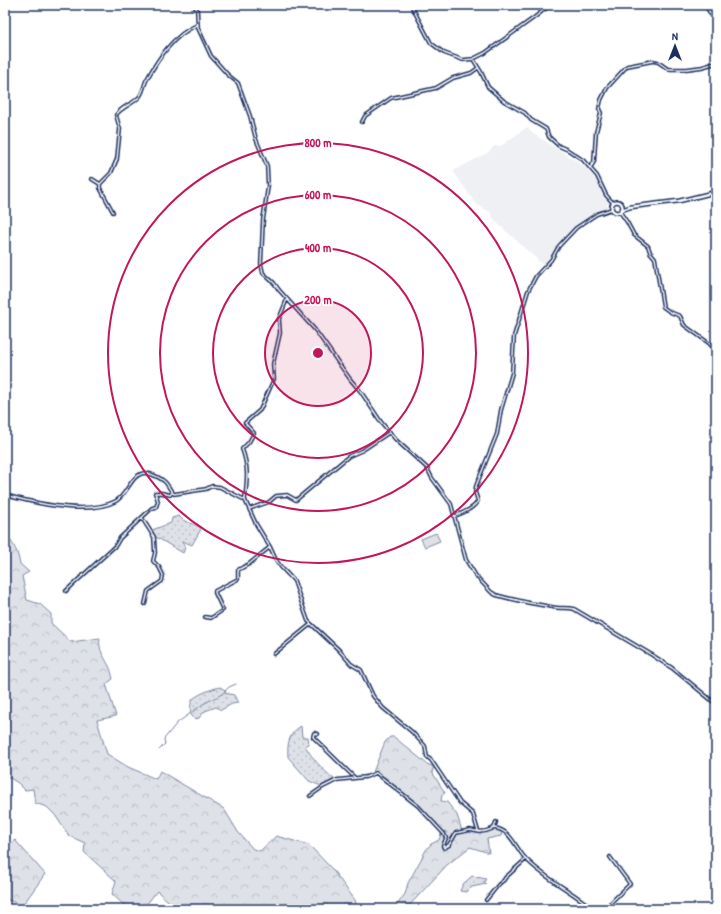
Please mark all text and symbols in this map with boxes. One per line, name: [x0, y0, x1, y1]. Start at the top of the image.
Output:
north arrow: [655, 26, 695, 66]
text: N: [672, 29, 678, 43]
text: 800 m: [305, 134, 331, 151]
text: 600 m: [305, 186, 331, 203]
text: 400 m: [305, 239, 331, 256]
text: 200 m: [304, 291, 332, 308]
centre of rings: [311, 346, 325, 360]

